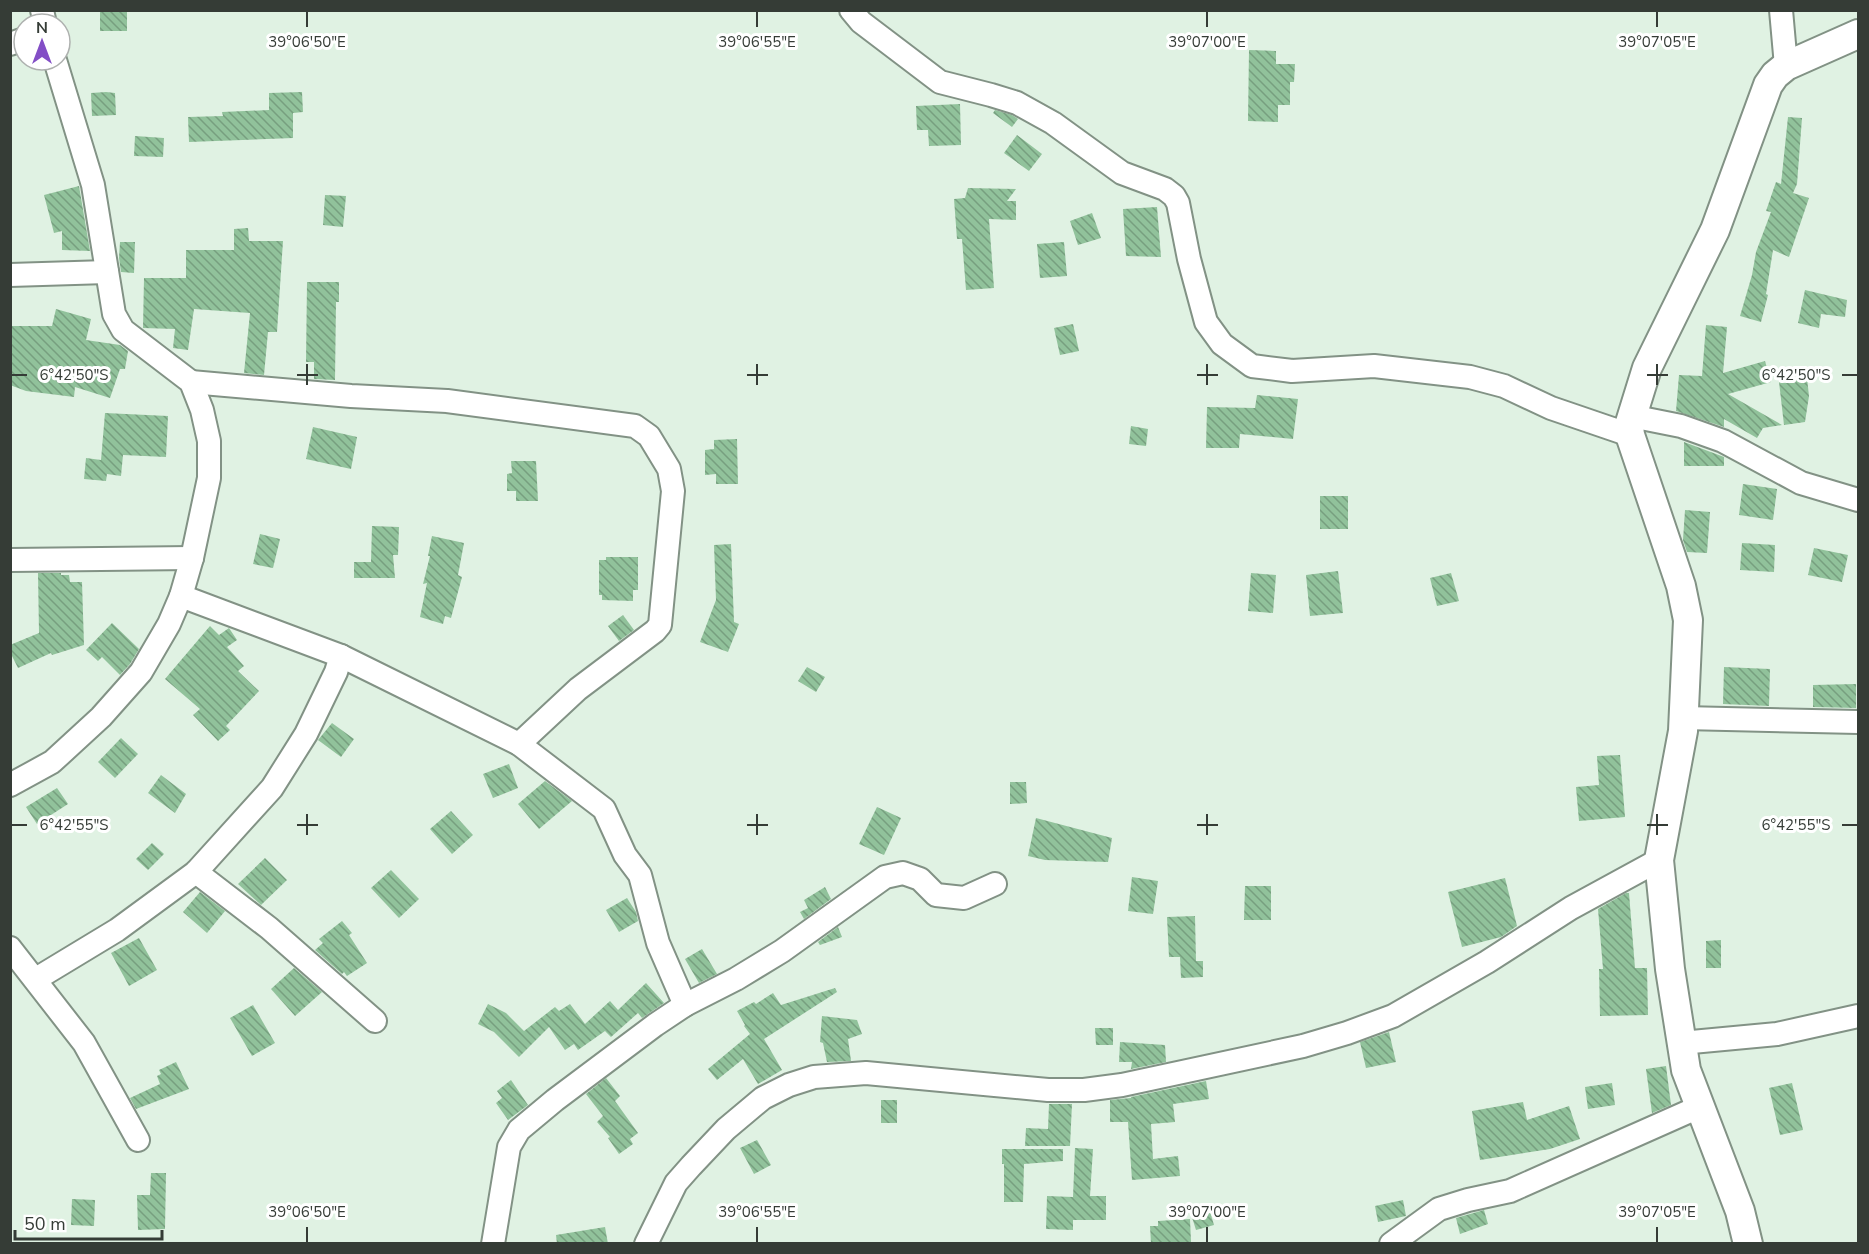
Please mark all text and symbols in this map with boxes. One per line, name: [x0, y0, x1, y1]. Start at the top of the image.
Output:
north arrow: [12, 12, 72, 72]
text: N: [36, 17, 48, 39]
text: 39°06'50"E: [268, 32, 346, 52]
text: 39°06'55"E: [718, 32, 796, 52]
text: 39°07'00"E: [1168, 32, 1246, 52]
text: 39°07'05"E: [1618, 32, 1696, 52]
text: 6°42'50"S: [40, 365, 108, 385]
text: 6°42'50"S: [1762, 365, 1830, 385]
text: 6°42'55"S: [40, 815, 108, 835]
text: 6°42'55"S: [1762, 815, 1830, 835]
text: 39°06'50"E: [268, 1202, 346, 1222]
text: 39°06'55"E: [718, 1202, 796, 1222]
text: 39°07'00"E: [1168, 1202, 1246, 1222]
text: 39°07'05"E: [1618, 1202, 1696, 1222]
scale bar: [15, 1203, 162, 1241]
text: 50 m: [24, 1212, 66, 1236]

